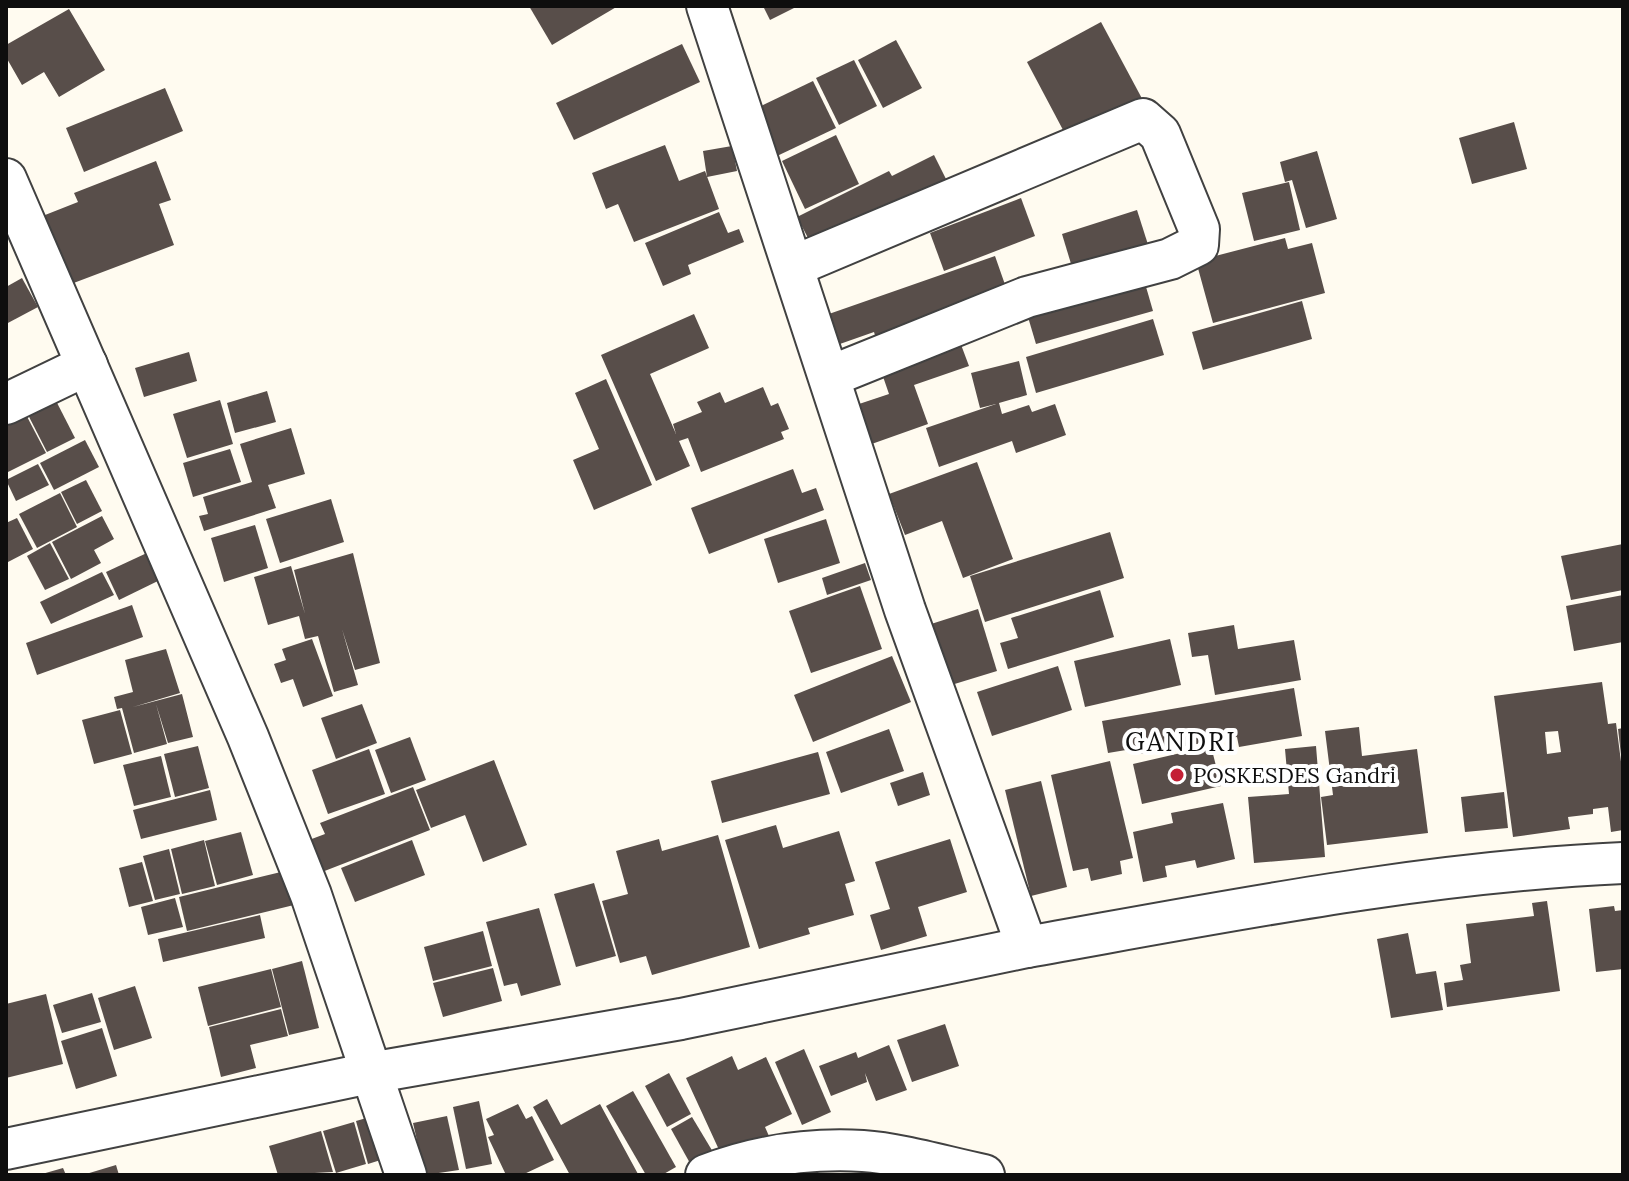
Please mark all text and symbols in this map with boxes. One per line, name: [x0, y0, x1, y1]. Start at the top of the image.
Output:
district label: GANDRI: [1125, 725, 1237, 758]
place label: POSKESDES Gandri: [1193, 761, 1396, 789]
marker: POSKESDES Gandri: [1168, 766, 1186, 784]

